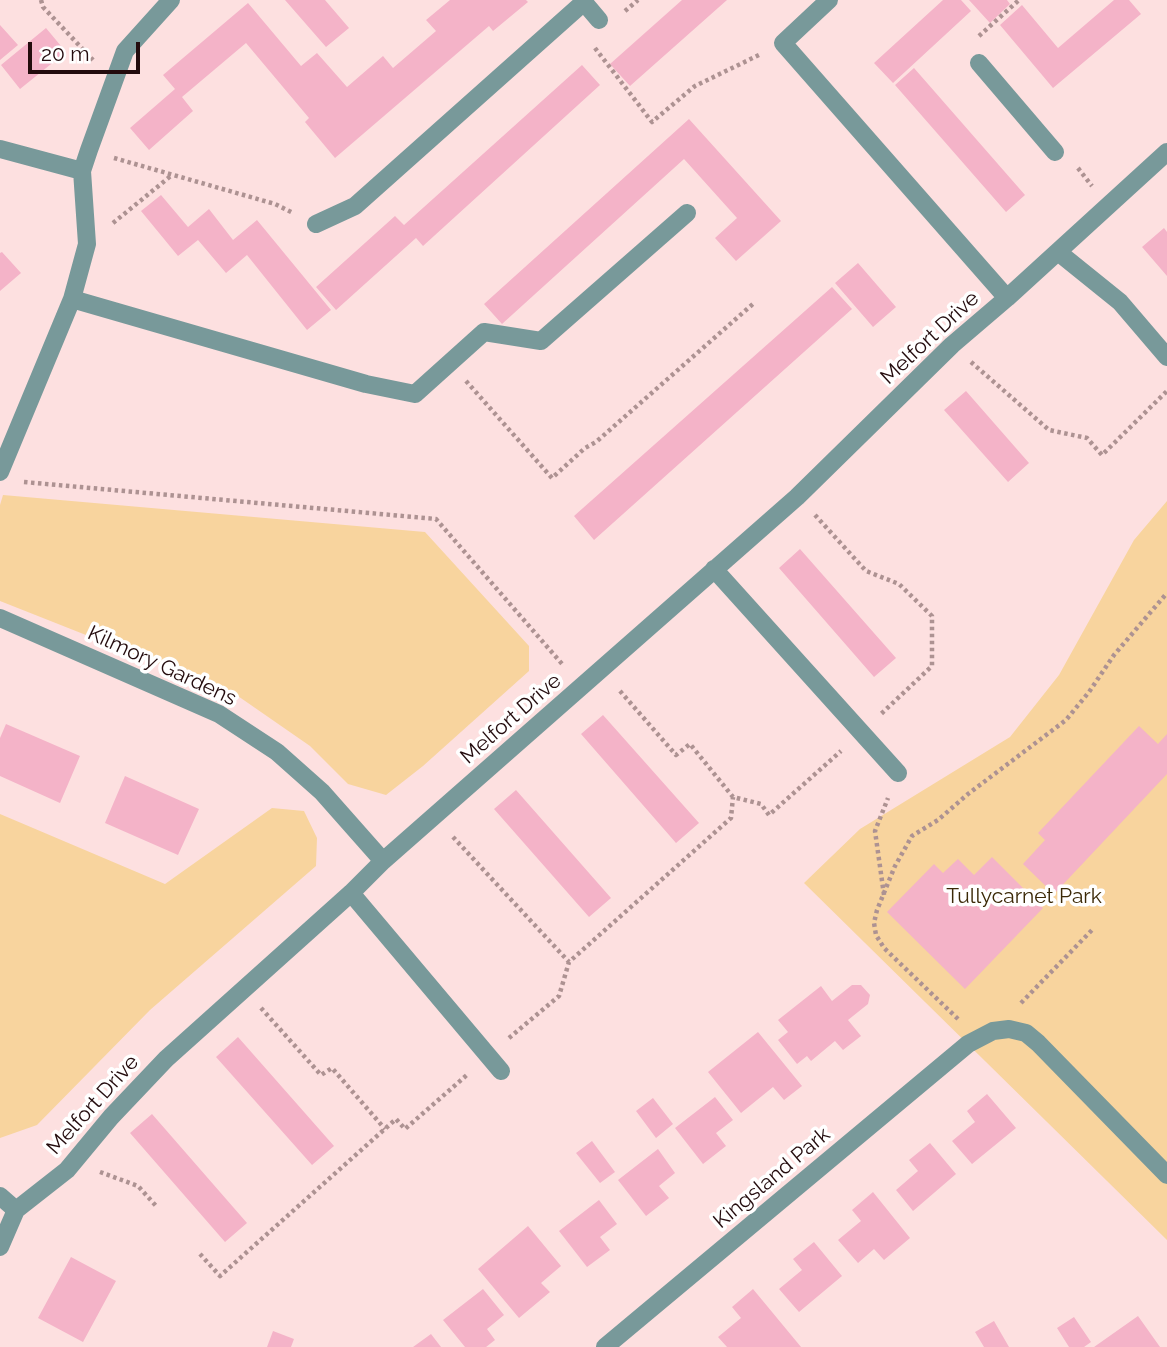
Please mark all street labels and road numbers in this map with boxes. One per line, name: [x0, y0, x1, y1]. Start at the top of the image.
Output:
street label: Melfort Drive: [876, 286, 984, 390]
street label: Kilmory Gardens: [84, 621, 240, 711]
street label: Melfort Drive: [455, 668, 567, 770]
street label: Melfort Drive: [42, 1050, 144, 1160]
street label: Kingsland Park: [709, 1122, 835, 1234]

